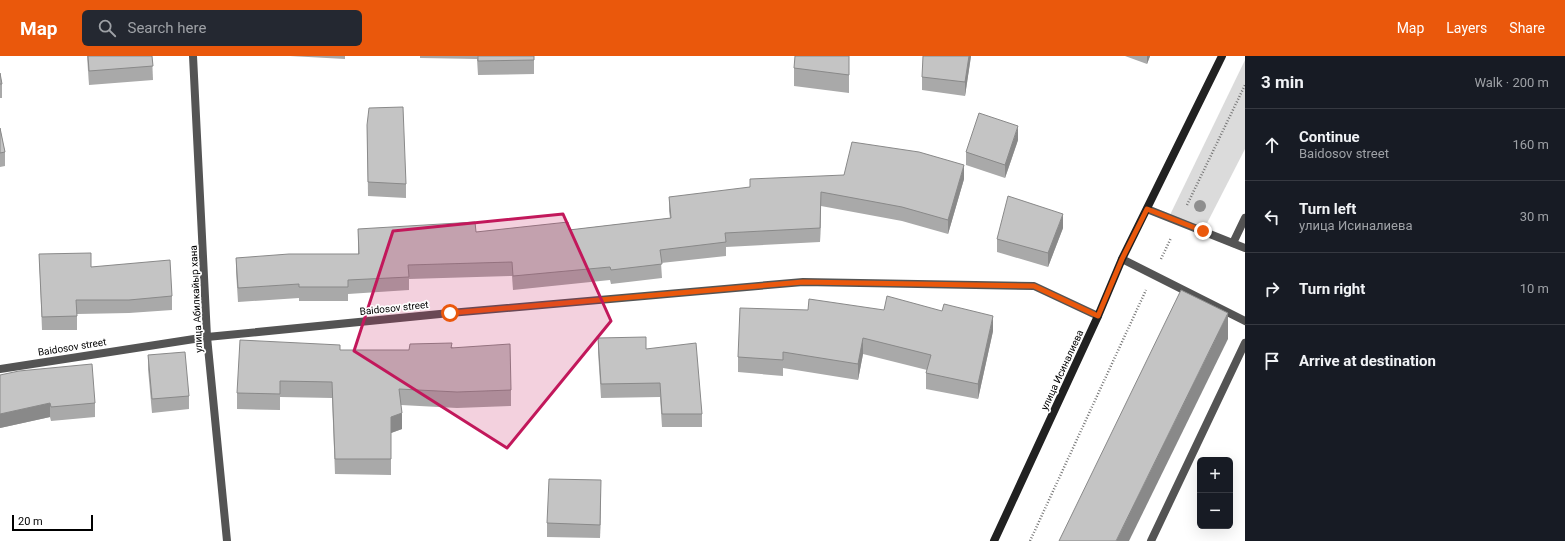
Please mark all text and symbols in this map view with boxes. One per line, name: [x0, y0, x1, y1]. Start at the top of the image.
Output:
search box: [82, 10, 362, 46]
text: Map: [20, 17, 58, 40]
icon: search: [96, 17, 118, 39]
text: Search here: [128, 19, 206, 37]
text: Map: [1397, 20, 1424, 36]
text: Layers: [1446, 20, 1487, 36]
text: Share: [1509, 20, 1545, 36]
text: 3 min: [1261, 72, 1304, 92]
text: Walk · 200 m: [1474, 75, 1549, 90]
text: Continue: [1299, 128, 1360, 146]
icon: ahead: [1261, 134, 1283, 156]
text: 160 m: [1512, 137, 1549, 152]
text: Baidosov street: [1299, 146, 1389, 161]
text: Turn left: [1299, 200, 1356, 218]
icon: left: [1261, 206, 1283, 228]
text: 30 m: [1520, 209, 1549, 224]
text: улица Исиналиева: [1299, 218, 1412, 233]
route end: [1194, 222, 1212, 240]
street label: улица Абилкайыр хана: [188, 245, 204, 353]
icon: right: [1261, 278, 1283, 300]
text: Turn right: [1299, 280, 1365, 298]
text: 10 m: [1520, 281, 1549, 296]
street label: Baidosov street: [359, 299, 429, 317]
route start: [441, 304, 459, 322]
street label: улица Исиналиева: [1039, 328, 1085, 412]
street label: Baidosov street: [37, 336, 107, 358]
icon: arrive: [1261, 350, 1283, 372]
text: Arrive at destination: [1299, 352, 1436, 370]
map controls: [1197, 457, 1233, 529]
button: +: [1197, 457, 1233, 493]
button: −: [1197, 493, 1233, 529]
scale bar: [12, 513, 93, 532]
text: 20 m: [18, 515, 43, 528]

